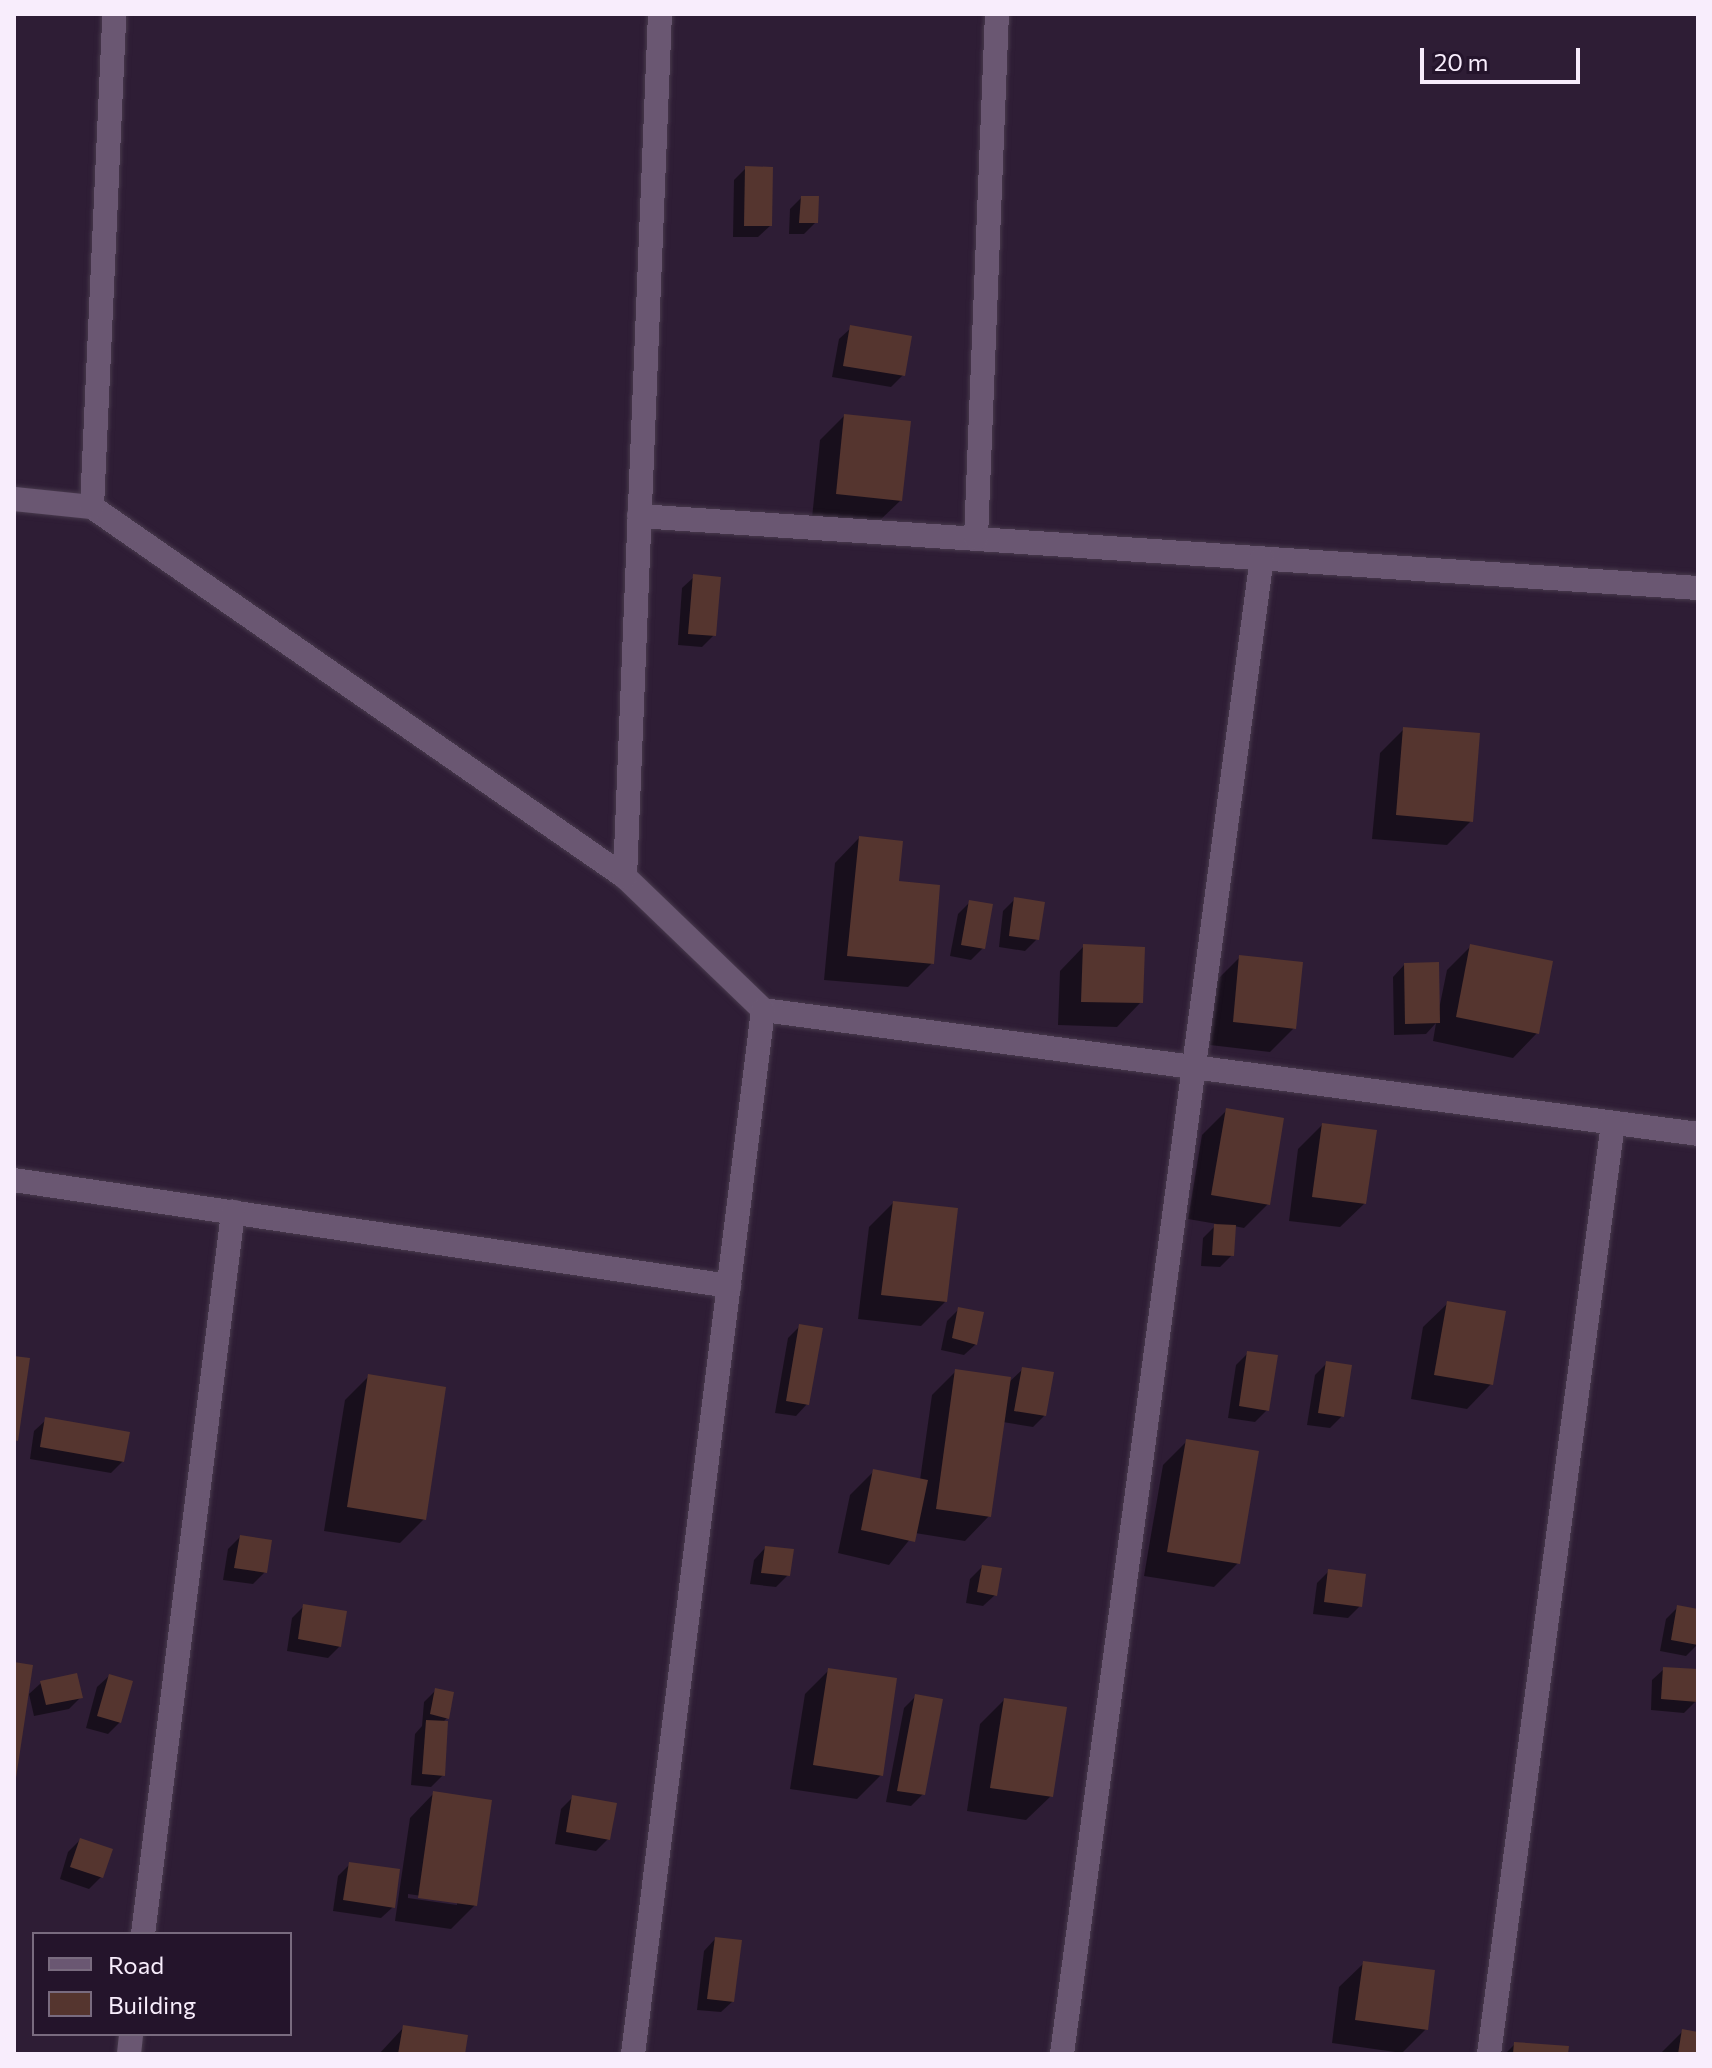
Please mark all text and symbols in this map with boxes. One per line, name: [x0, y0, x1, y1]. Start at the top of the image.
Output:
scale bar: [1424, 32, 1584, 82]
text: 20 m: [1434, 47, 1488, 76]
legend: [32, 1932, 292, 2036]
text: Road: [108, 1950, 164, 1979]
text: Building: [108, 1990, 196, 2019]

